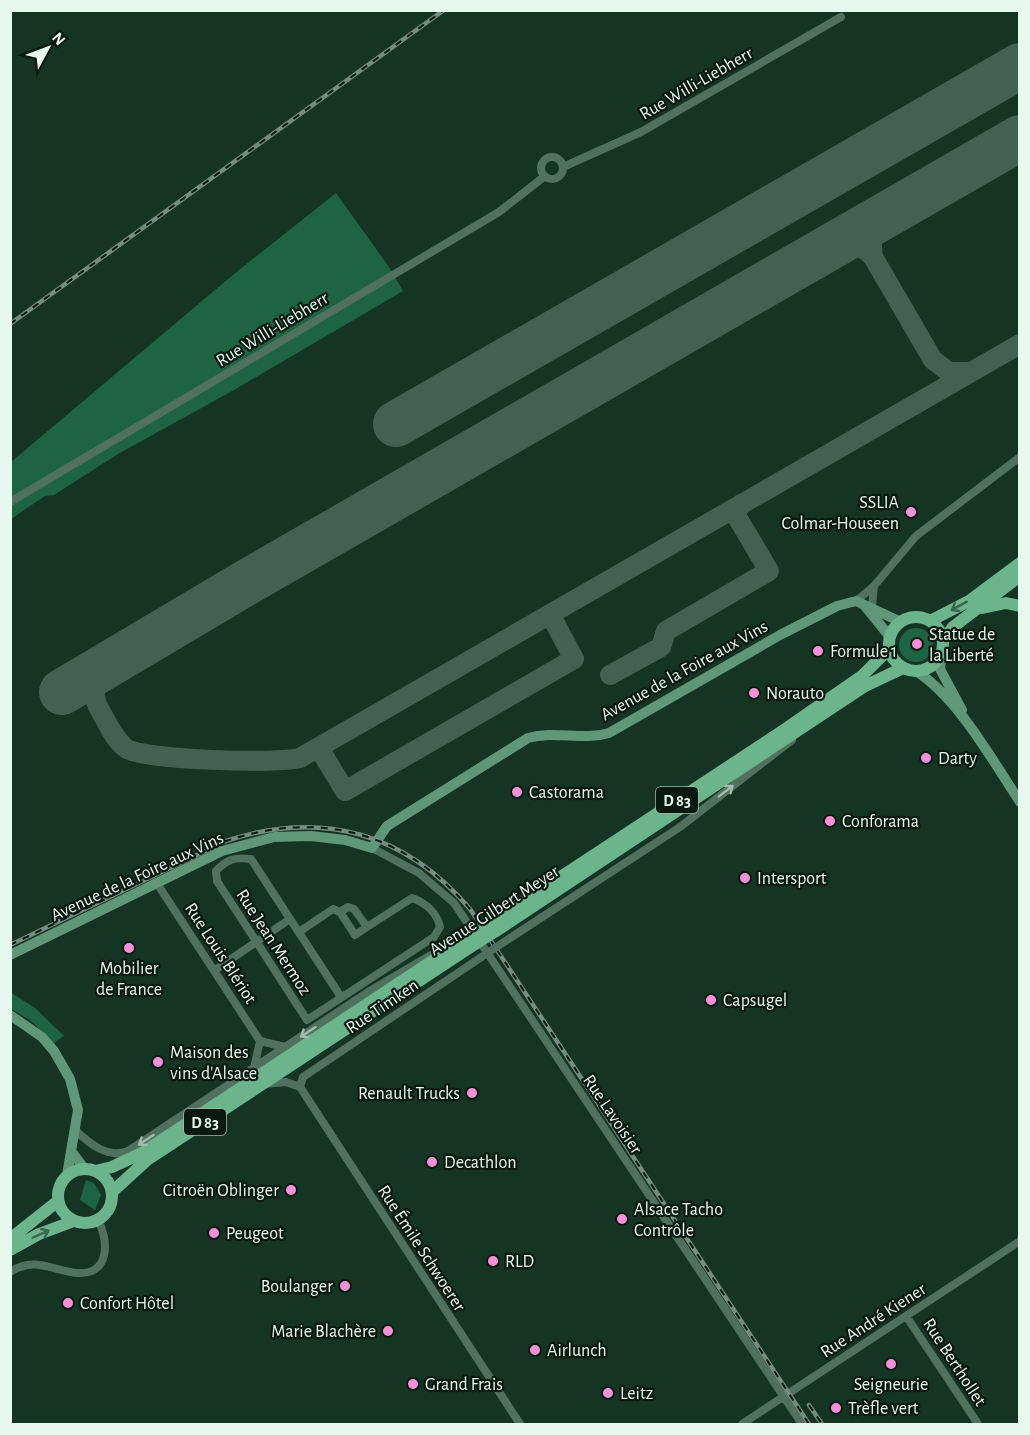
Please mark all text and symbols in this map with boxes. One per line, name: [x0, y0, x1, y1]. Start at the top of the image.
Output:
north arrow: [18, 18, 78, 78]
text: N: [49, 29, 68, 48]
street label: Rue Willi-Liebherr: [637, 44, 756, 124]
street label: Rue Willi-Liebherr: [213, 289, 332, 370]
place label: SSLIA Colmar-Houseen: [781, 494, 900, 533]
marker: SSLIA Colmar-Houseen: [904, 505, 918, 519]
one-way arrow: [951, 600, 968, 612]
street label: Avenue de la Foire aux Vins: [598, 617, 771, 724]
place label: Statue de la Liberté: [929, 626, 995, 665]
marker: Statue de la Liberté: [910, 637, 924, 651]
place label: Formule 1: [830, 643, 897, 661]
marker: Formule 1: [811, 644, 825, 658]
place label: Norauto: [766, 685, 824, 703]
marker: Norauto: [747, 686, 761, 700]
place label: Darty: [938, 750, 977, 768]
marker: Darty: [919, 751, 933, 765]
place label: Castorama: [529, 784, 604, 802]
marker: Castorama: [510, 785, 524, 799]
one-way arrow: [718, 785, 734, 798]
road number: D 83: [656, 787, 698, 813]
place label: Conforama: [842, 813, 919, 831]
marker: Conforama: [823, 814, 837, 828]
street label: Avenue de la Foire aux Vins: [48, 829, 226, 925]
street label: Avenue Gilbert Meyer: [426, 862, 563, 959]
place label: Intersport: [757, 870, 827, 888]
marker: Intersport: [738, 871, 752, 885]
street label: Rue Jean Mermoz: [232, 886, 314, 999]
street label: Rue Louis Blériot: [181, 900, 260, 1007]
marker: Mobilier de France: [122, 941, 136, 955]
place label: Mobilier de France: [96, 960, 162, 999]
street label: Rue Timken: [343, 976, 422, 1038]
place label: Capsugel: [723, 992, 787, 1010]
marker: Capsugel: [704, 993, 718, 1007]
one-way arrow: [301, 1026, 317, 1038]
place label: Maison des vins d'Alsace: [170, 1044, 257, 1083]
marker: Maison des vins d'Alsace: [151, 1055, 165, 1069]
street label: Rue Lavoisier: [579, 1072, 645, 1158]
place label: Renault Trucks: [358, 1085, 460, 1103]
marker: Renault Trucks: [465, 1086, 479, 1100]
road number: D 83: [184, 1109, 226, 1135]
one-way arrow: [138, 1134, 155, 1146]
place label: Decathlon: [444, 1154, 517, 1172]
marker: Decathlon: [425, 1155, 439, 1169]
street label: Rue Émile Schwoerer: [374, 1181, 471, 1315]
place label: Citroën Oblinger: [163, 1182, 279, 1200]
marker: Citroën Oblinger: [284, 1183, 298, 1197]
place label: Alsace Tacho Contrôle: [634, 1201, 723, 1240]
marker: Alsace Tacho Contrôle: [615, 1212, 629, 1226]
place label: Peugeot: [226, 1225, 284, 1243]
marker: Peugeot: [207, 1226, 221, 1240]
one-way arrow: [32, 1228, 50, 1239]
place label: RLD: [505, 1253, 534, 1271]
marker: RLD: [486, 1254, 500, 1268]
place label: Boulanger: [261, 1278, 333, 1296]
marker: Boulanger: [338, 1279, 352, 1293]
street label: Rue André Kiener: [818, 1280, 930, 1362]
place label: Confort Hôtel: [80, 1295, 174, 1313]
marker: Confort Hôtel: [61, 1296, 75, 1310]
street label: Rue Berthollet: [919, 1315, 989, 1410]
place label: Marie Blachère: [271, 1323, 376, 1341]
marker: Marie Blachère: [381, 1324, 395, 1338]
place label: Airlunch: [547, 1342, 607, 1360]
marker: Airlunch: [528, 1343, 542, 1357]
marker: Seigneurie: [884, 1357, 898, 1371]
place label: Grand Frais: [425, 1376, 503, 1394]
place label: Seigneurie: [854, 1376, 928, 1394]
marker: Grand Frais: [406, 1377, 420, 1391]
place label: Leitz: [620, 1385, 653, 1403]
marker: Leitz: [601, 1386, 615, 1400]
place label: Trèfle vert: [848, 1400, 919, 1418]
marker: Trèfle vert: [829, 1401, 843, 1415]

